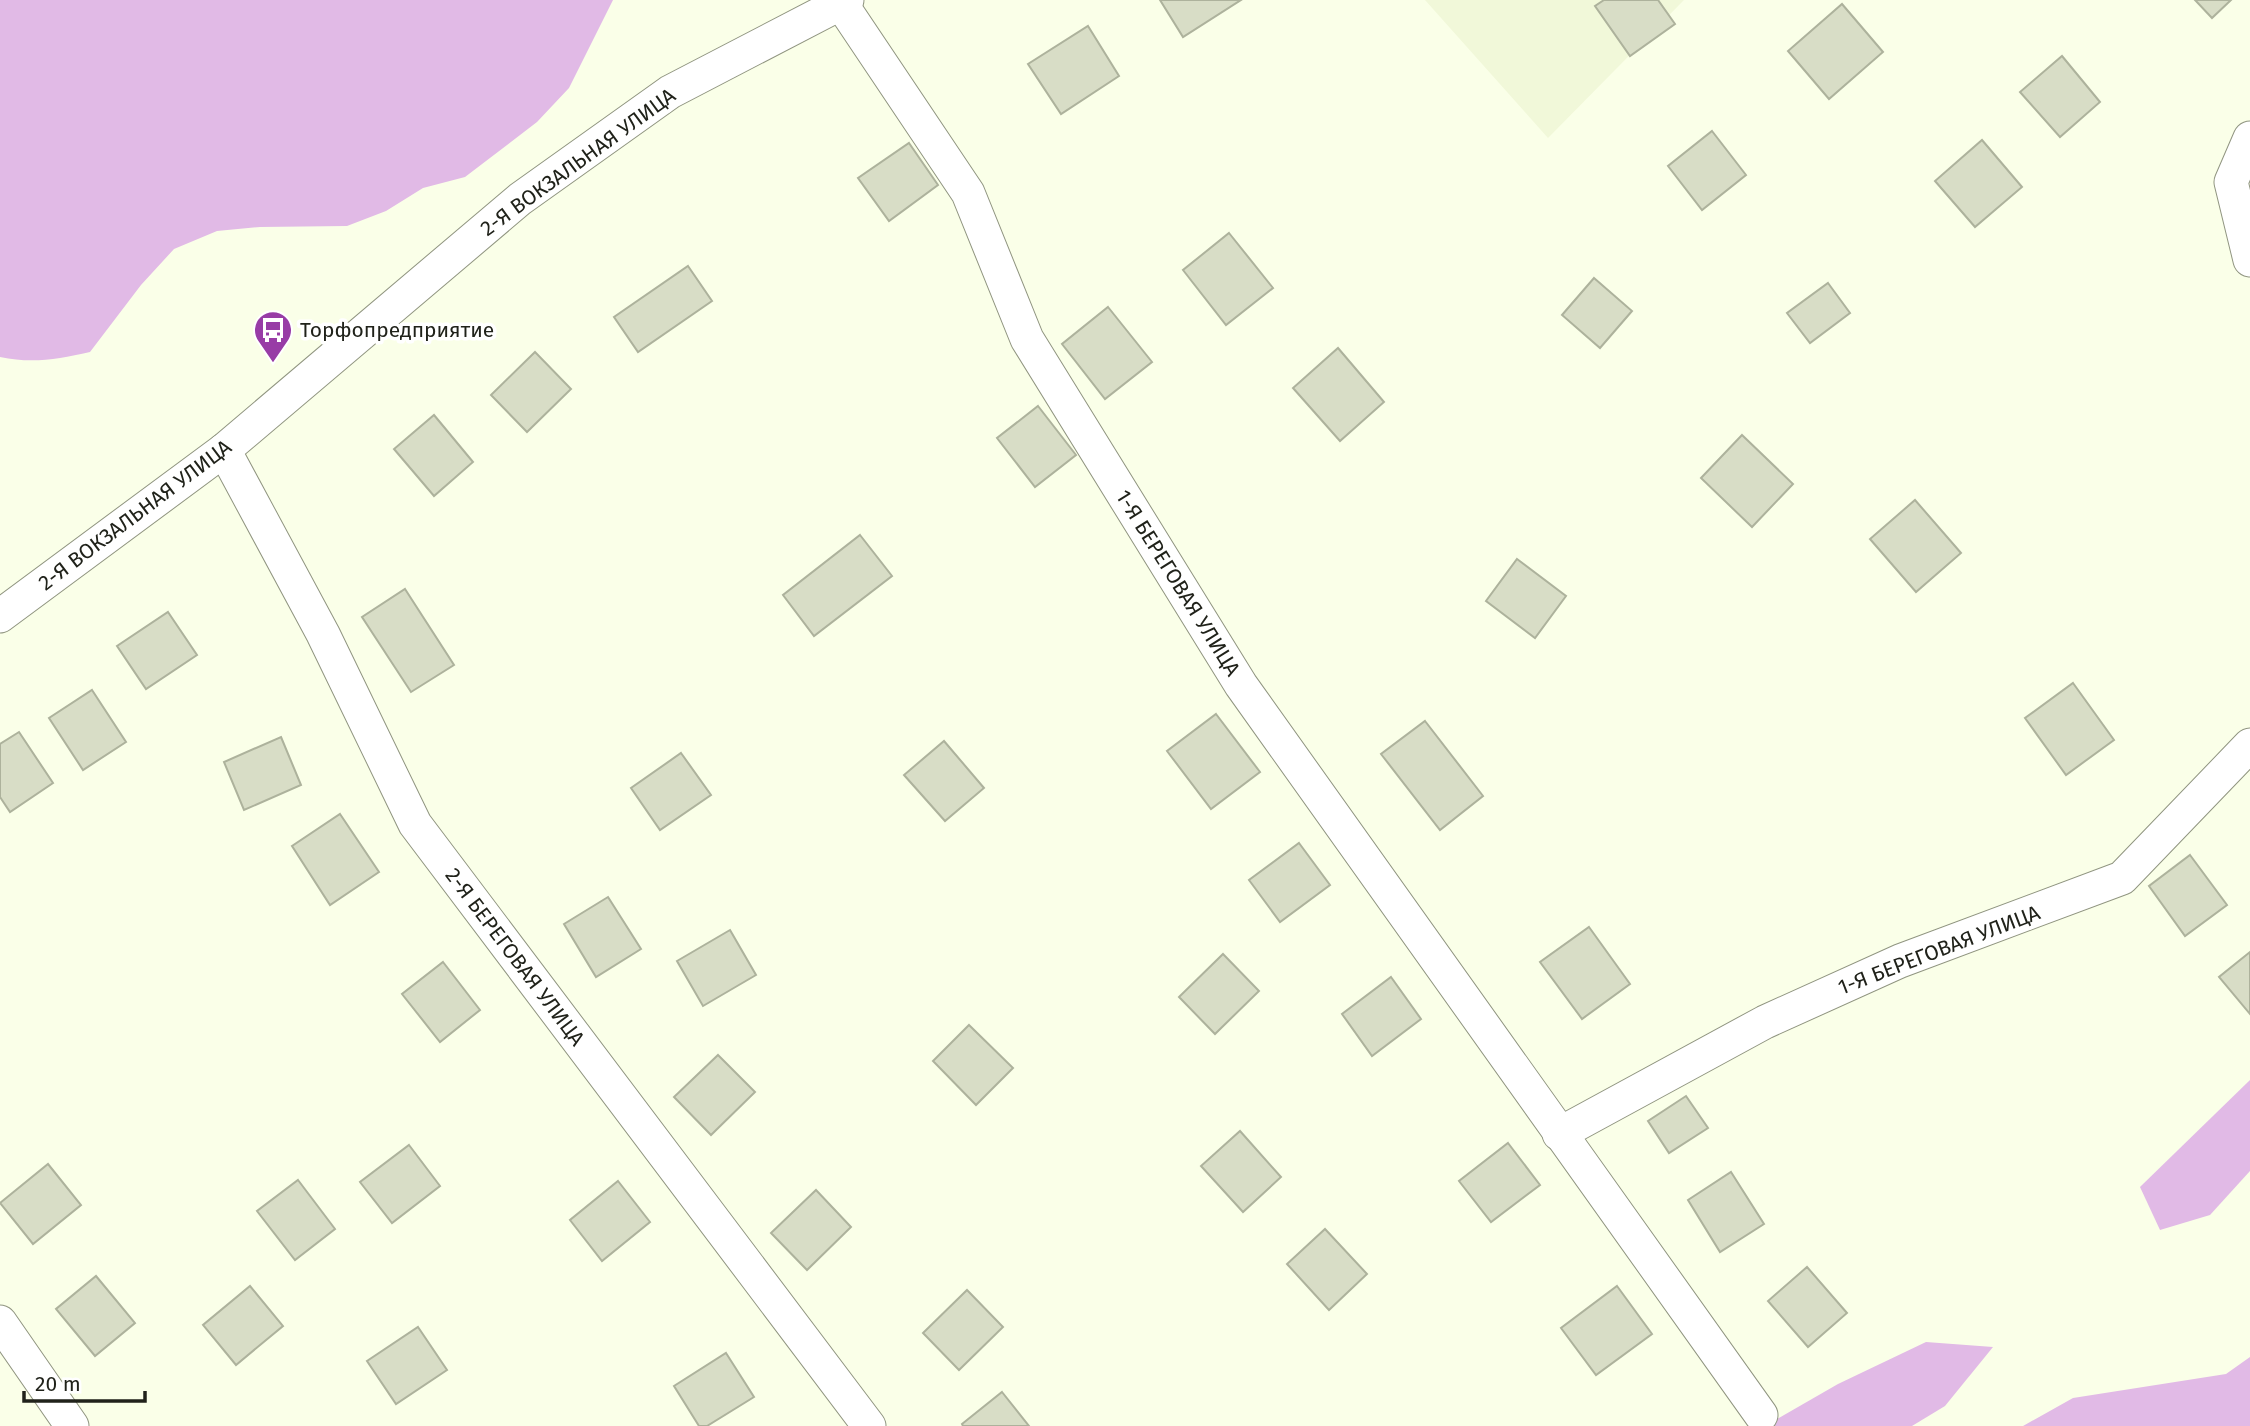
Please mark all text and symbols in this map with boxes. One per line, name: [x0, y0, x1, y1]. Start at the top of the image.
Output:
street label: 2-Я ВОКЗАЛЬНАЯ УЛИЦА: [475, 83, 681, 241]
bus stop icon: Торфопредприятие: [252, 309, 294, 364]
place label: Торфопредприятие: [300, 317, 494, 343]
street label: 2-Я ВОКЗАЛЬНАЯ УЛИЦА: [33, 434, 237, 596]
street label: 1-Я БЕРЕГОВАЯ УЛИЦА: [1110, 485, 1246, 681]
street label: 2-Я БЕРЕГОВАЯ УЛИЦА: [440, 863, 590, 1051]
street label: 1-Я БЕРЕГОВАЯ УЛИЦА: [1834, 899, 2044, 1001]
scale bar: [24, 1360, 145, 1404]
text: 20 m: [35, 1371, 81, 1397]

